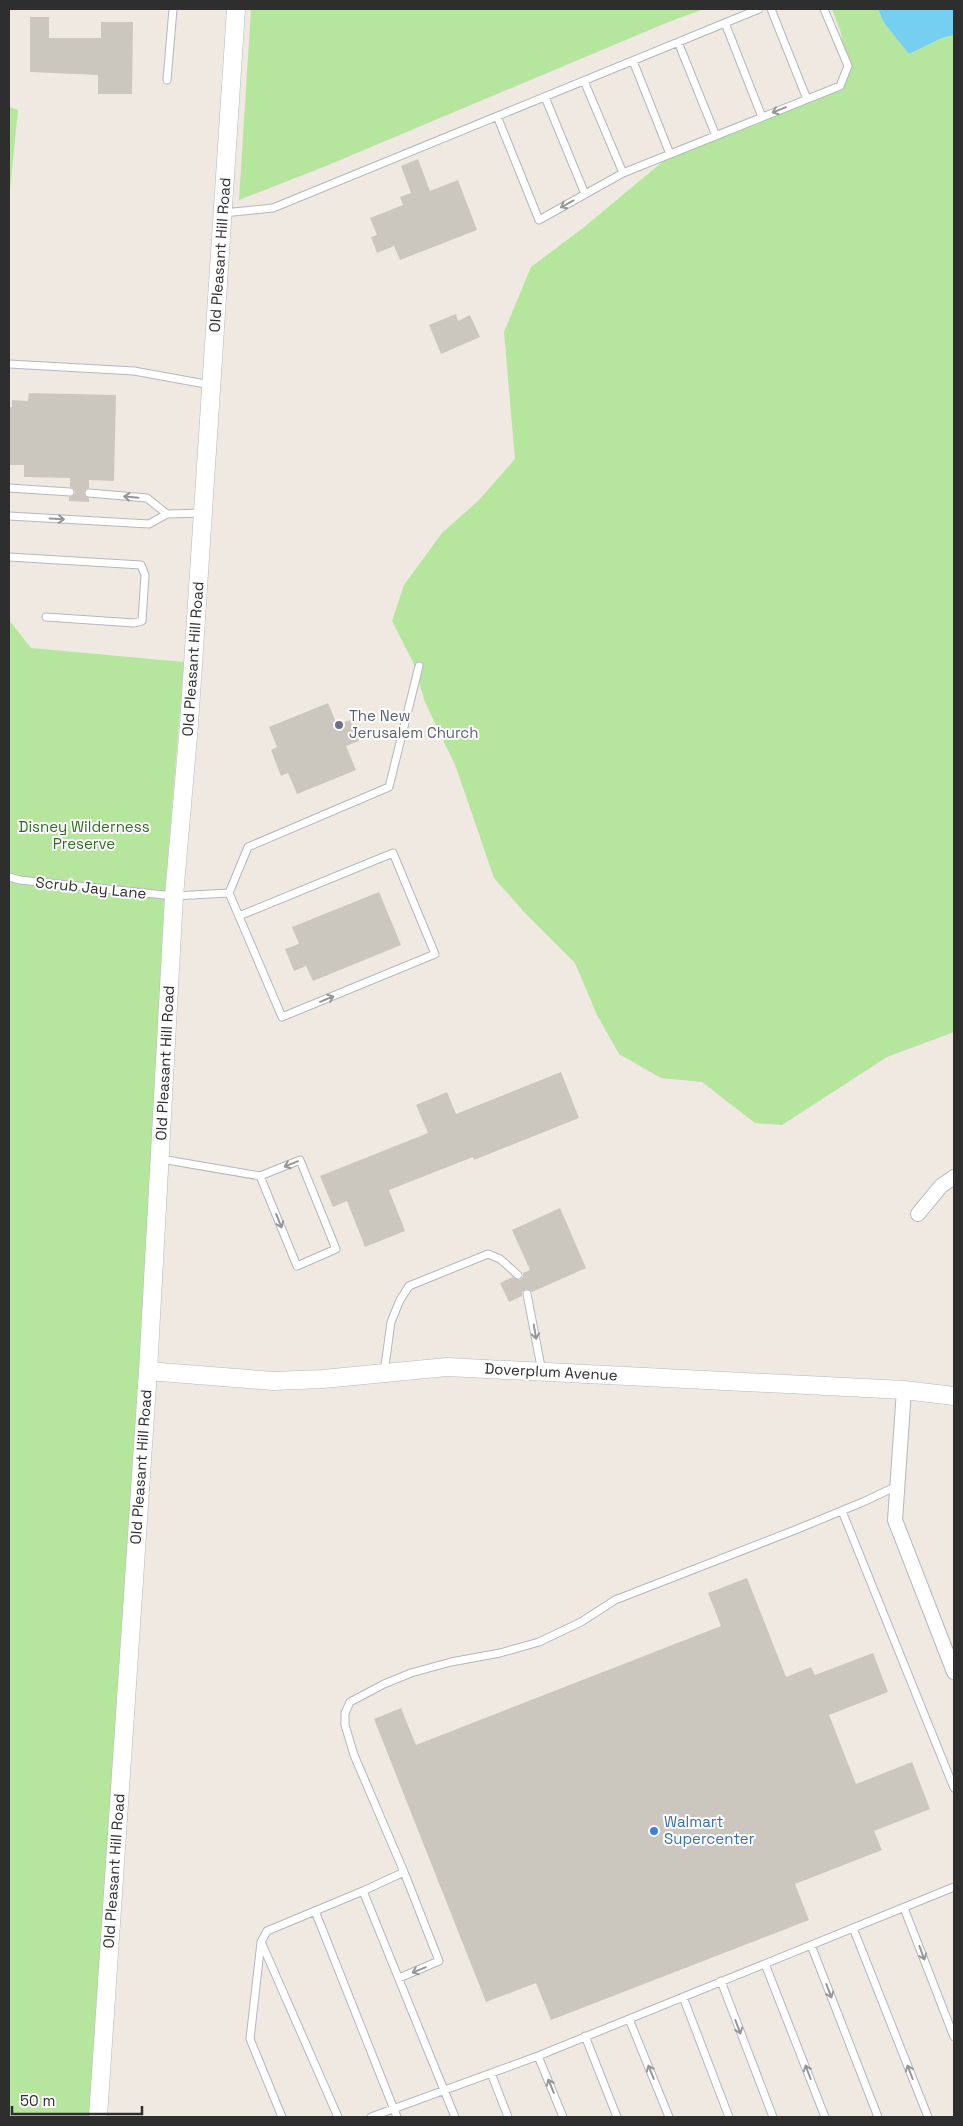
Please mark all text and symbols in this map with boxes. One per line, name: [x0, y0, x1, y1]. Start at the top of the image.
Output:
one-way arrow: [772, 106, 787, 116]
street label: Old Pleasant Hill Road: [205, 177, 234, 333]
one-way arrow: [560, 200, 574, 210]
one-way arrow: [123, 492, 139, 502]
one-way arrow: [49, 515, 65, 524]
street label: Old Pleasant Hill Road: [178, 581, 207, 737]
place label: The New Jerusalem Church: [349, 706, 478, 742]
marker: The New Jerusalem Church: [333, 719, 345, 731]
park label: Disney Wilderness Preserve: [18, 817, 150, 853]
street label: Scrub Jay Lane: [35, 872, 148, 903]
street label: Old Pleasant Hill Road: [151, 985, 178, 1141]
one-way arrow: [319, 993, 334, 1003]
one-way arrow: [283, 1160, 298, 1169]
one-way arrow: [274, 1213, 284, 1228]
one-way arrow: [530, 1324, 540, 1340]
street label: Doverplum Avenue: [484, 1359, 618, 1384]
street label: Old Pleasant Hill Road: [126, 1389, 155, 1545]
street label: Old Pleasant Hill Road: [99, 1793, 128, 1949]
place label: Walmart Supercenter: [664, 1812, 755, 1848]
marker: Walmart Supercenter: [648, 1825, 660, 1837]
one-way arrow: [918, 1945, 927, 1960]
one-way arrow: [412, 1965, 427, 1975]
one-way arrow: [824, 1983, 834, 1998]
one-way arrow: [734, 2019, 744, 2034]
one-way arrow: [645, 2065, 655, 2080]
one-way arrow: [802, 2065, 812, 2080]
one-way arrow: [905, 2065, 914, 2080]
one-way arrow: [545, 2079, 554, 2094]
scale bar: [12, 2084, 142, 2116]
text: 50 m: [20, 2091, 55, 2110]

